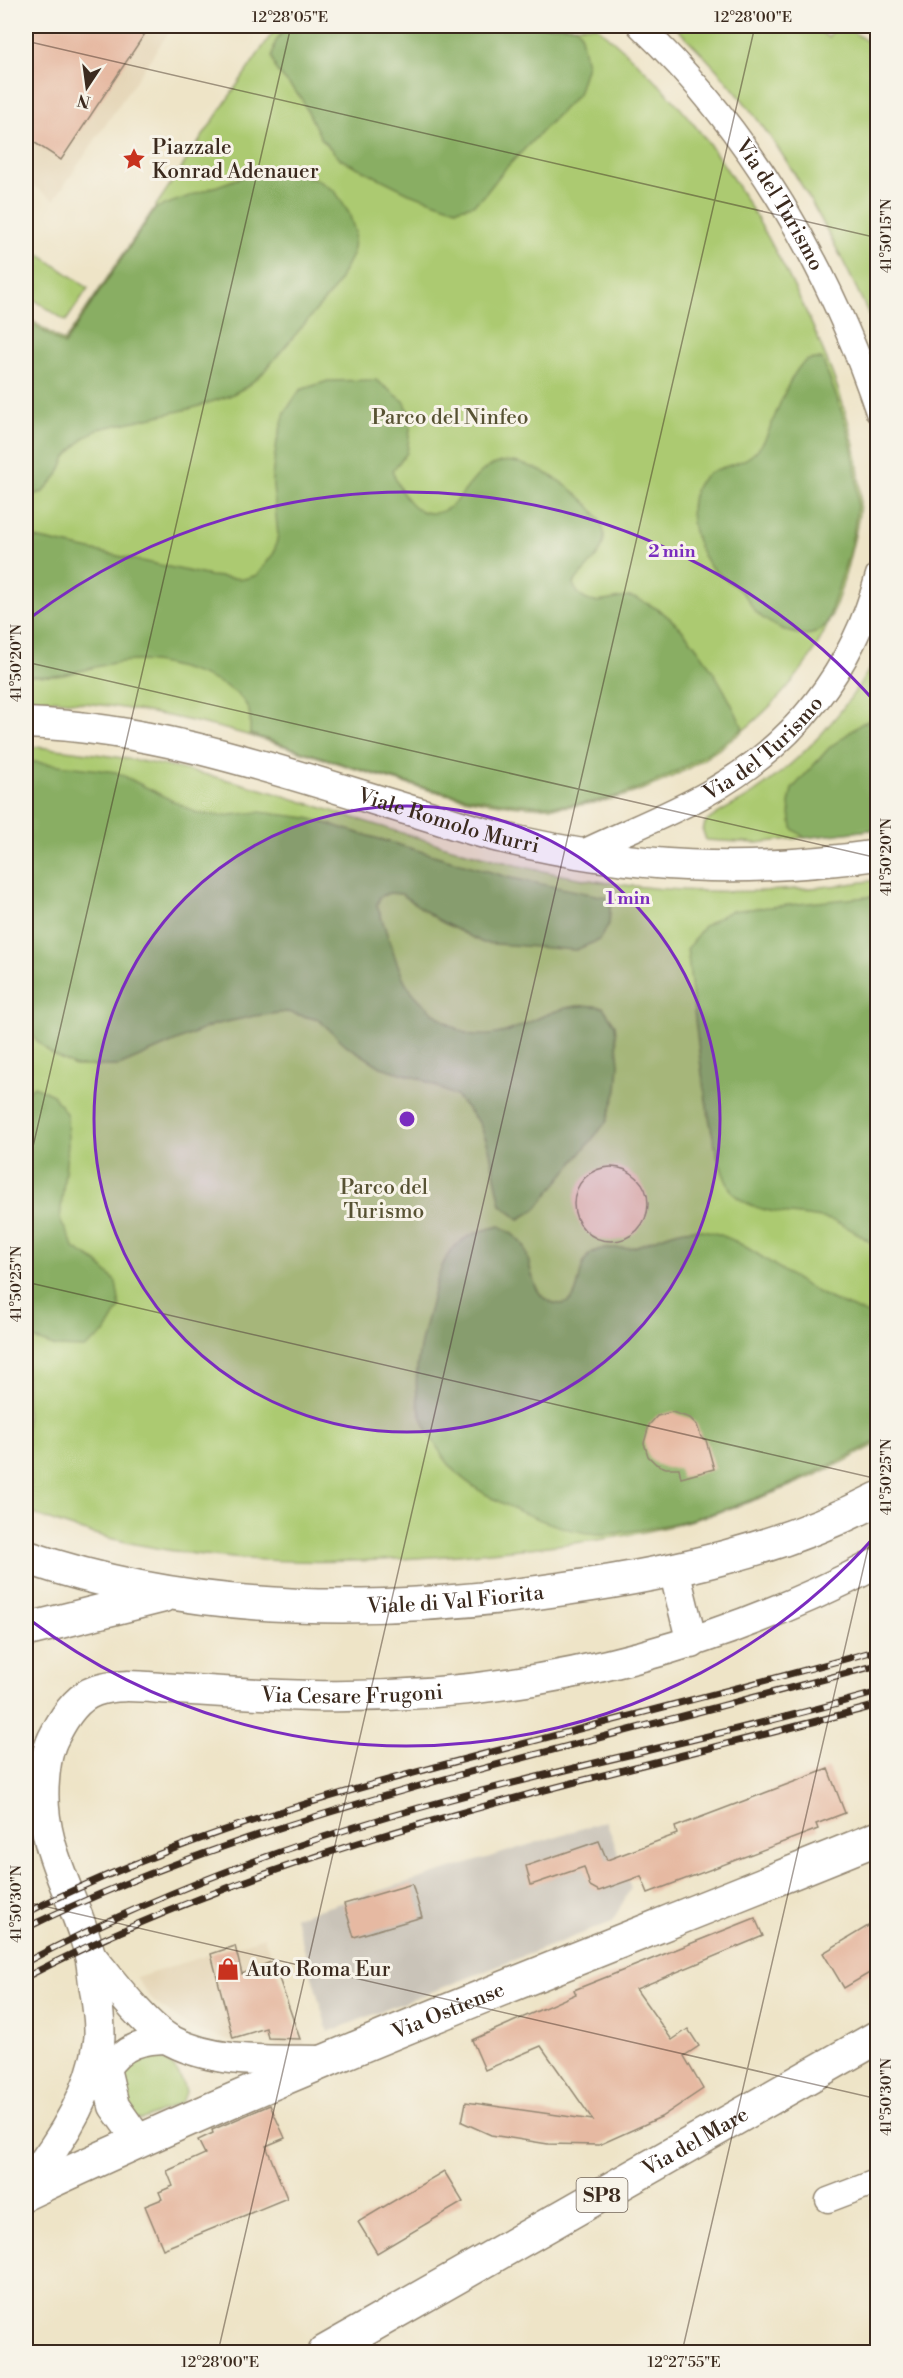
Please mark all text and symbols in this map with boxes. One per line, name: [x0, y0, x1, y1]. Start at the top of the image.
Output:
text: 12°28'05"E: [252, 8, 328, 27]
text: 12°28'00"E: [714, 8, 792, 27]
north arrow: [57, 57, 117, 117]
text: N: [75, 89, 92, 112]
street label: Via del Turismo: [729, 133, 829, 275]
place label: Piazzale Konrad Adenauer: [152, 135, 319, 185]
place icon: Piazzale Konrad Adenauer: [121, 146, 147, 172]
text: 41°50'15"N: [877, 199, 896, 273]
park label: Parco del Ninfeo: [371, 405, 529, 431]
text: 2 min: [648, 540, 696, 563]
text: 41°50'20"N: [7, 624, 26, 702]
street label: Via del Turismo: [698, 691, 829, 807]
street label: Viale Romolo Murri: [353, 783, 542, 860]
text: 41°50'20"N: [877, 818, 896, 896]
text: 1 min: [606, 887, 650, 910]
centre of rings: [397, 1109, 417, 1129]
park label: Parco del Turismo: [340, 1175, 428, 1225]
text: 41°50'25"N: [7, 1246, 26, 1322]
text: 41°50'25"N: [877, 1439, 896, 1515]
street label: Viale di Val Fiorita: [366, 1580, 546, 1620]
street label: Via Cesare Frugoni: [259, 1680, 444, 1710]
text: 41°50'30"N: [7, 1865, 26, 1943]
shop icon: Auto Roma Eur: [215, 1956, 241, 1982]
place label: Auto Roma Eur: [245, 1957, 391, 1983]
street label: Via Ostiense: [388, 1977, 508, 2046]
text: 41°50'30"N: [877, 2058, 896, 2136]
street label: Via del Mare: [637, 2102, 753, 2183]
road number: SP8: [576, 2178, 628, 2212]
text: 12°28'00"E: [181, 2353, 259, 2372]
text: 12°27'55"E: [648, 2353, 721, 2372]

